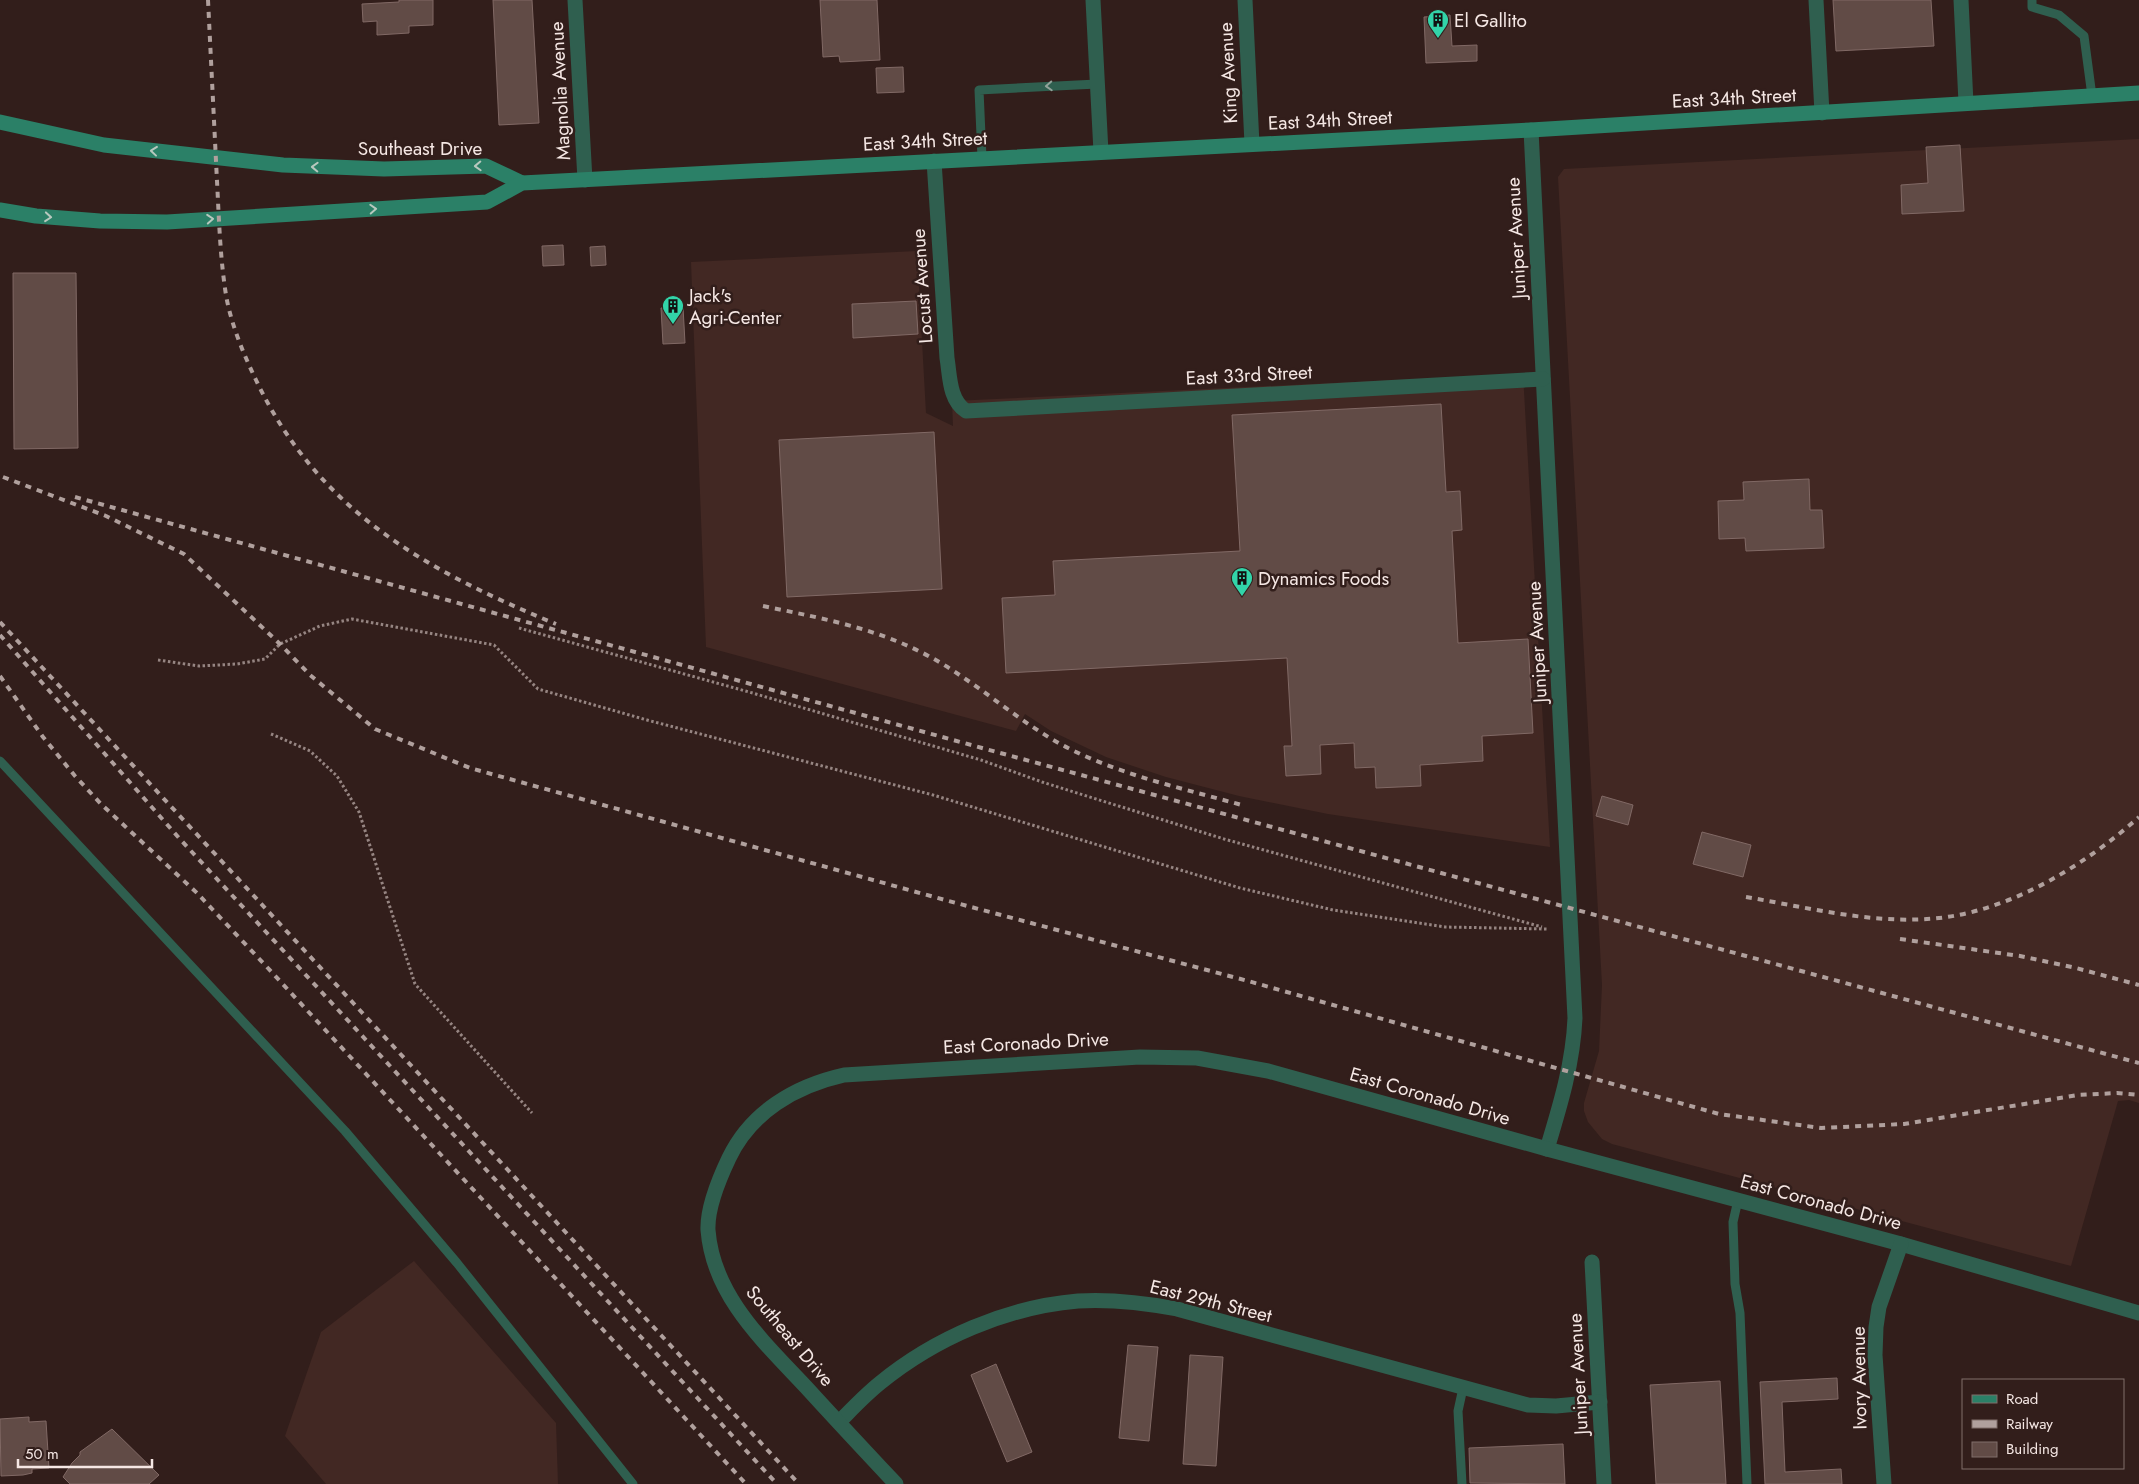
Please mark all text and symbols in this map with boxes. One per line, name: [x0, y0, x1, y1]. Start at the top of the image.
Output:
place label: El Gallito: [1454, 7, 1527, 34]
building icon: El Gallito: [1426, 8, 1450, 39]
street label: Magnolia Avenue: [543, 21, 577, 161]
street label: King Avenue: [1212, 21, 1244, 124]
one-way arrow: [1044, 81, 1052, 92]
street label: East 34th Street: [1671, 81, 1797, 115]
street label: East 34th Street: [1267, 103, 1393, 137]
street label: East 34th Street: [862, 124, 988, 158]
street label: Southeast Drive: [358, 135, 482, 162]
one-way arrow: [149, 146, 157, 157]
one-way arrow: [311, 161, 319, 172]
one-way arrow: [473, 161, 481, 171]
street label: Juniper Avenue: [1499, 176, 1533, 302]
one-way arrow: [369, 204, 377, 215]
one-way arrow: [45, 211, 53, 222]
one-way arrow: [207, 214, 215, 225]
street label: Locust Avenue: [905, 227, 939, 344]
place label: Jack's Agri-Center: [686, 282, 782, 331]
building icon: Jack's Agri-Center: [661, 294, 685, 325]
street label: East 33rd Street: [1185, 358, 1313, 392]
place label: Dynamics Foods: [1258, 565, 1389, 592]
building icon: Dynamics Foods: [1230, 566, 1254, 597]
street label: Juniper Avenue: [1520, 580, 1554, 706]
street label: East Coronado Drive: [943, 1025, 1110, 1061]
street label: East Coronado Drive: [1347, 1060, 1514, 1132]
street label: East Coronado Drive: [1737, 1168, 1905, 1237]
street label: East 29th Street: [1147, 1273, 1275, 1329]
street label: Southeast Drive: [740, 1280, 840, 1392]
street label: Juniper Avenue: [1561, 1312, 1595, 1438]
street label: Ivory Avenue: [1845, 1326, 1873, 1430]
legend: [1962, 1379, 2124, 1469]
text: Road: [2006, 1388, 2038, 1410]
text: Railway: [2006, 1413, 2053, 1435]
scale bar: [18, 1436, 151, 1468]
text: Building: [2006, 1438, 2058, 1460]
text: 50 m: [25, 1443, 59, 1465]

